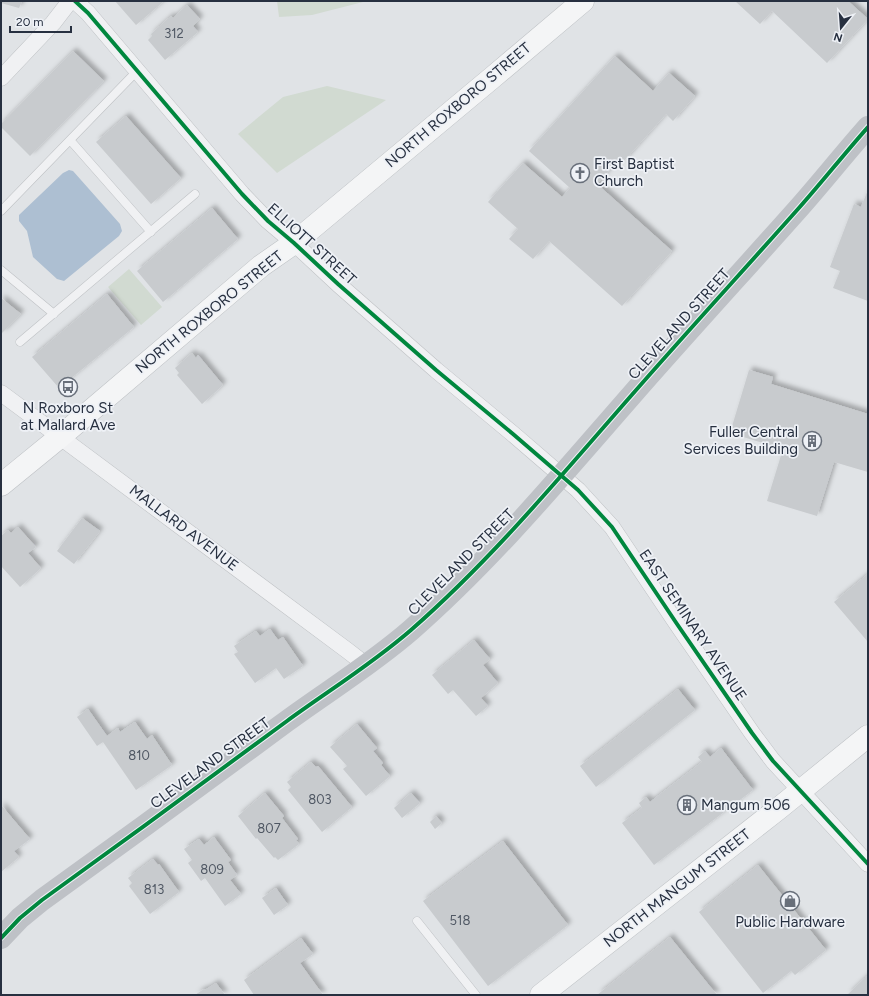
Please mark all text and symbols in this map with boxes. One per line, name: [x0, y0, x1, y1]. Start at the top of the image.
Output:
scale bar: [10, 8, 71, 34]
north arrow: [821, 8, 861, 48]
text: 20 m: [16, 15, 44, 29]
house number: 312: [164, 26, 184, 41]
text: N: [832, 30, 844, 45]
street label: NORTH ROXBORO STREET: [382, 38, 535, 171]
place label: First Baptist Church: [594, 155, 675, 190]
church icon: First Baptist Church: [569, 162, 591, 184]
street label: ELLIOTT STREET: [264, 199, 361, 289]
street label: NORTH ROXBORO STREET: [132, 246, 287, 377]
street label: CLEVELAND STREET: [624, 264, 734, 383]
bus stop icon: N Roxboro St at Mallard Ave: [57, 376, 79, 398]
place label: N Roxboro St at Mallard Ave: [21, 399, 115, 434]
place label: Fuller Central Services Building: [683, 423, 798, 458]
building icon: Fuller Central Services Building: [801, 430, 823, 452]
street label: MALLARD AVENUE: [126, 481, 242, 575]
street label: CLEVELAND STREET: [404, 504, 519, 619]
street label: EAST SEMINARY AVENUE: [636, 546, 750, 704]
street label: CLEVELAND STREET: [147, 713, 274, 812]
house number: 810: [128, 748, 150, 763]
house number: 803: [308, 792, 332, 807]
building icon: Mangum 506: [676, 794, 698, 816]
place label: Mangum 506: [701, 796, 791, 814]
house number: 807: [257, 821, 281, 836]
street label: NORTH MANGUM STREET: [600, 825, 755, 951]
house number: 809: [200, 862, 224, 877]
house number: 813: [144, 882, 164, 897]
shop icon: Public Hardware: [779, 890, 801, 912]
house number: 518: [450, 913, 470, 928]
place label: Public Hardware: [735, 913, 845, 931]

